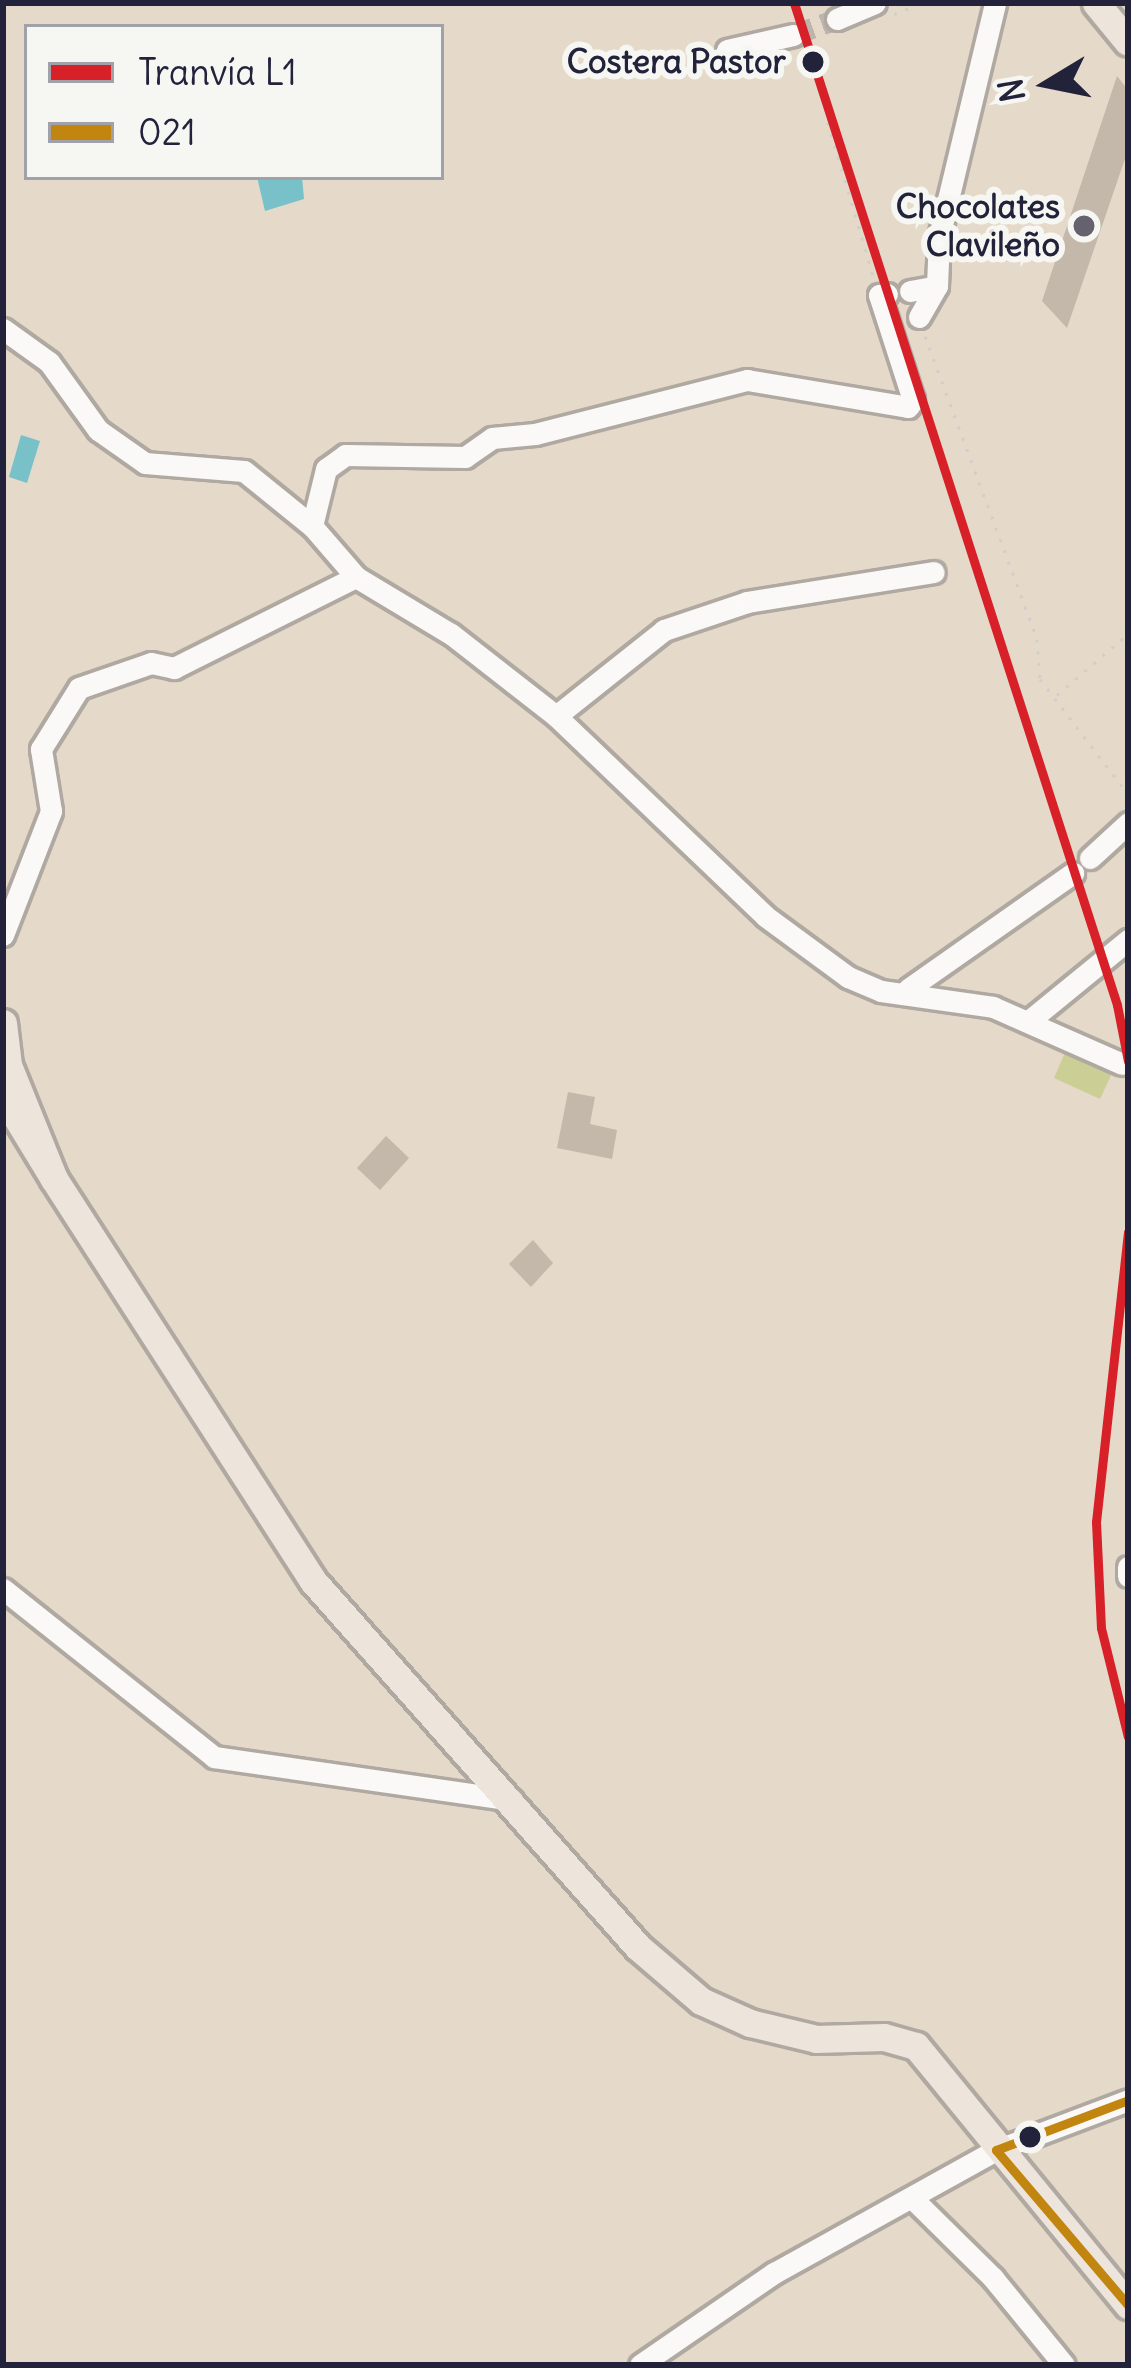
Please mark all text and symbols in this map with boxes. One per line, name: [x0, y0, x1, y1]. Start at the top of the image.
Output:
legend: [24, 24, 444, 180]
north arrow: [987, 24, 1107, 144]
place label: Costera Pastor: [567, 42, 786, 82]
marker: Costera Pastor: [797, 46, 829, 78]
text: Tranvía L1: [138, 50, 297, 95]
text: N: [989, 75, 1034, 105]
text: 021: [138, 110, 196, 155]
place label: Chocolates Clavileño: [896, 187, 1060, 265]
marker: Chocolates Clavileño: [1071, 213, 1097, 239]
unlabelled marker: [1019, 2126, 1041, 2148]

